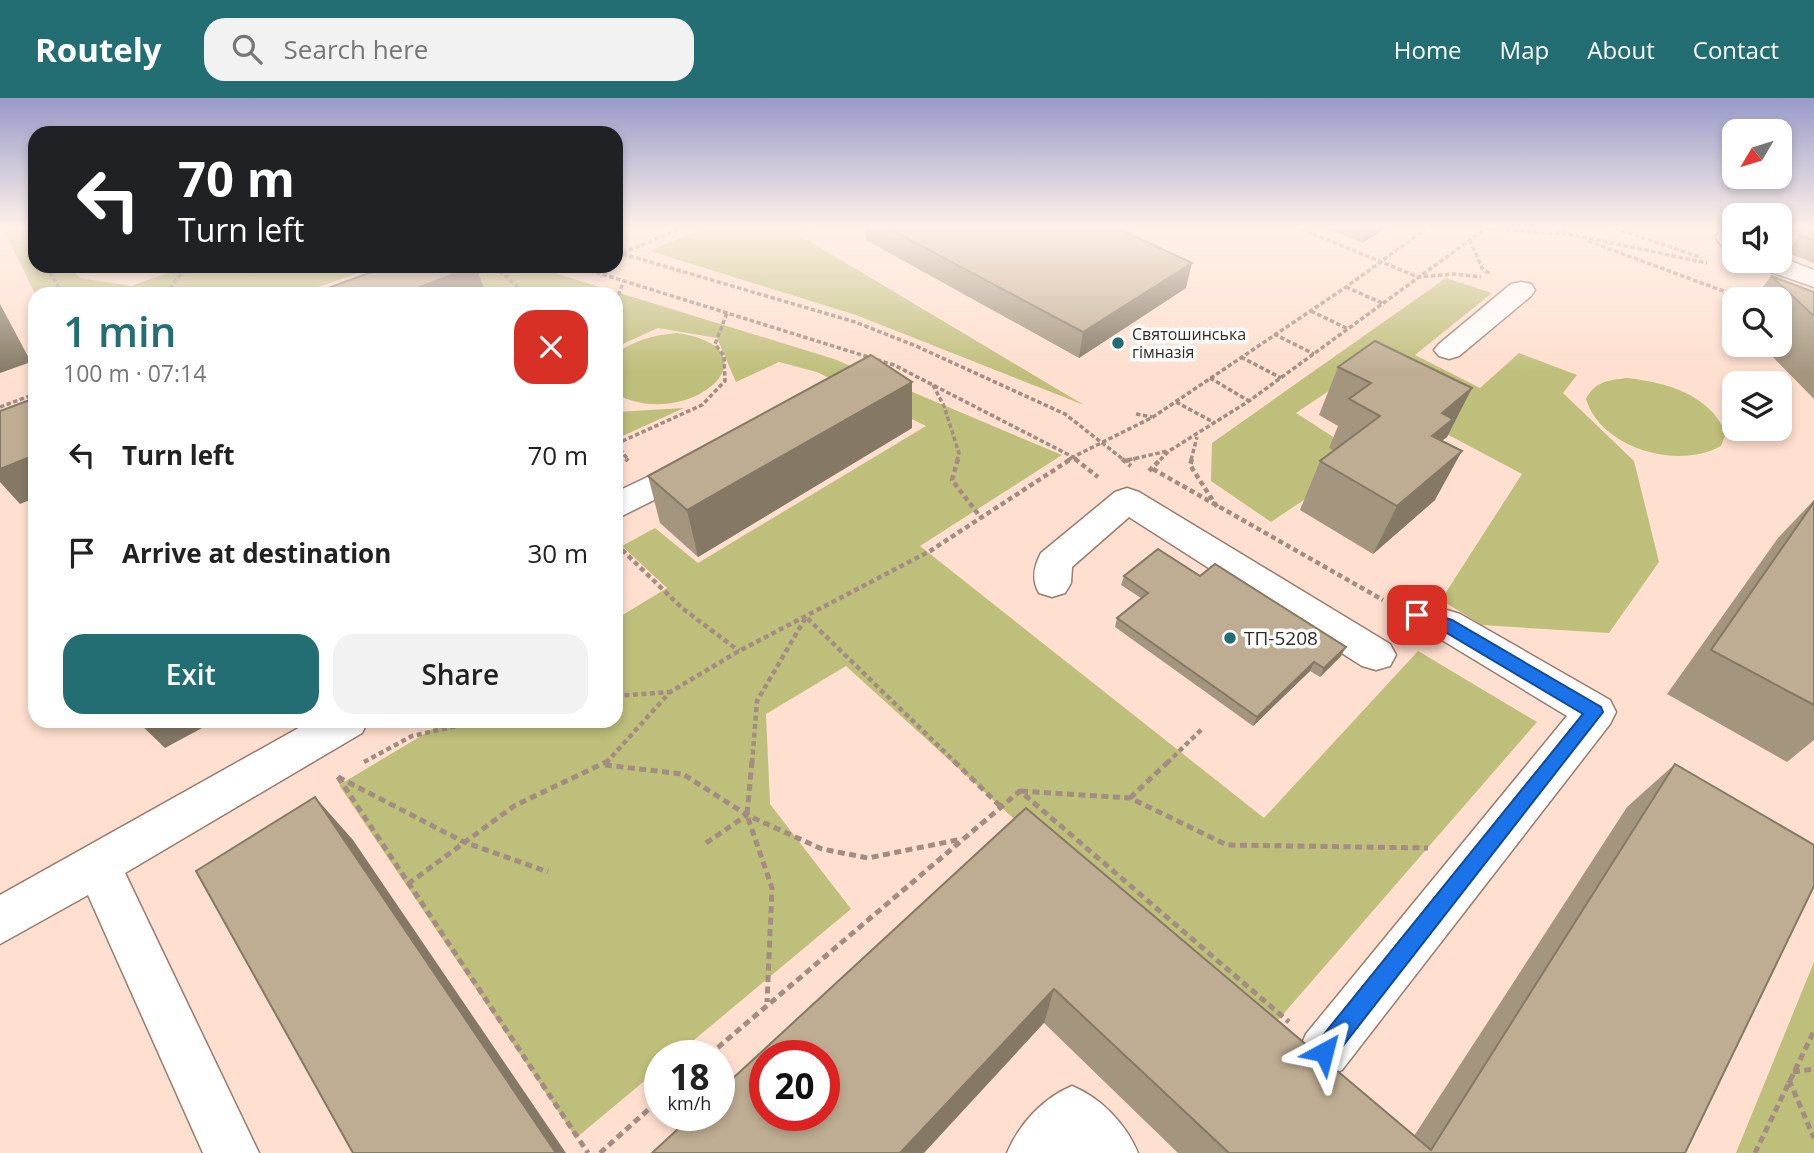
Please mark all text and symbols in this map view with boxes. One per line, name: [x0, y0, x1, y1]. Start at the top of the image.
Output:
search box: [204, 18, 694, 81]
text: Routely: [35, 27, 162, 72]
icon: search: [228, 30, 266, 68]
text: Search here: [284, 31, 428, 67]
text: Home: [1394, 33, 1462, 66]
text: Map: [1500, 33, 1549, 66]
text: About: [1587, 33, 1655, 66]
text: Contact: [1693, 33, 1779, 66]
north arrow: [1722, 119, 1792, 189]
map controls: [1722, 119, 1792, 441]
text: 70 m: [178, 145, 295, 211]
icon: left: [63, 154, 154, 245]
button: sound: [1722, 203, 1792, 273]
text: Turn left: [178, 208, 304, 251]
button: search: [1722, 287, 1792, 357]
text: 1 min: [63, 302, 176, 359]
button: close: [514, 310, 588, 384]
place label: Святошинська гімназія: [1132, 323, 1246, 363]
marker: Святошинська гімназія: [1110, 335, 1126, 351]
text: 100 m · 07:14: [63, 357, 206, 389]
button: layers: [1722, 371, 1792, 441]
icon: left: [63, 436, 101, 474]
text: Turn left: [122, 437, 234, 473]
text: 70 m: [527, 437, 588, 473]
icon: arrive: [63, 534, 101, 572]
text: Arrive at destination: [122, 535, 391, 571]
text: 30 m: [527, 535, 588, 571]
pin: [1387, 585, 1447, 645]
icon: arrive: [1398, 596, 1436, 634]
place label: ТП-5208: [1244, 625, 1318, 651]
marker: ТП-5208: [1222, 630, 1238, 646]
button: Exit: [63, 634, 319, 714]
button: Share: [333, 634, 588, 714]
position arrow: [1287, 1015, 1361, 1089]
speed limit sign: 20: [749, 1040, 840, 1131]
text: 18: [669, 1053, 710, 1100]
text: km/h: [668, 1091, 711, 1115]

